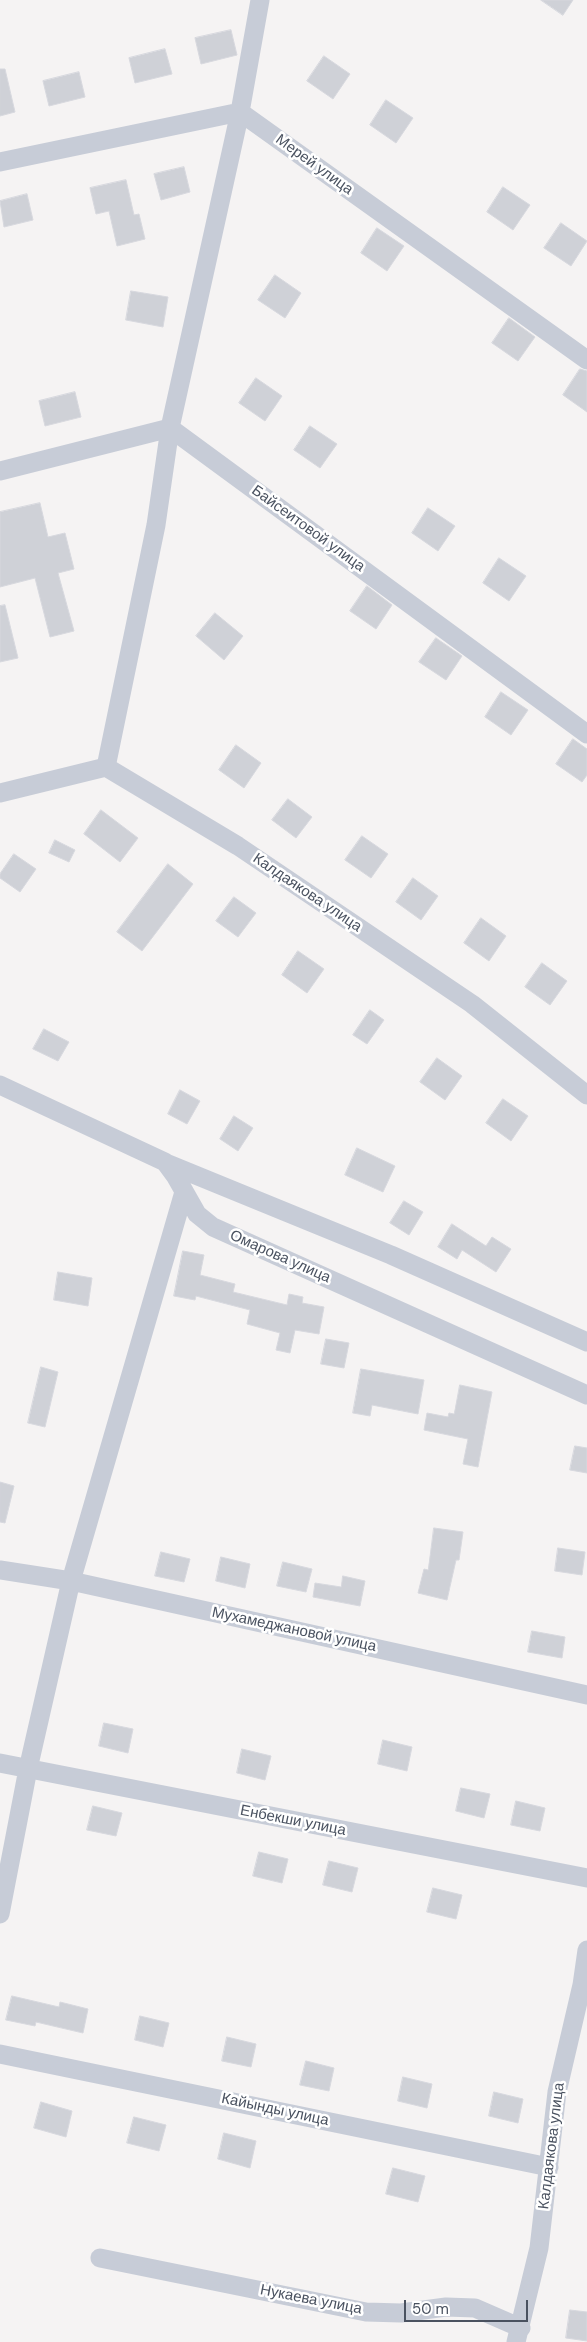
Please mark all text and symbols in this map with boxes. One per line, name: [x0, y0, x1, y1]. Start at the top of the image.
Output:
street label: Мерей улица: [272, 131, 356, 199]
street label: Байсеитовой улица: [248, 482, 368, 576]
street label: Калдаякова улица: [249, 850, 365, 936]
street label: Омарова улица: [227, 1227, 333, 1287]
street label: Мухамеджановой улица: [210, 1604, 378, 1656]
street label: Енбекши улица: [239, 1802, 347, 1840]
street label: Калдаякова улица: [535, 2082, 569, 2210]
street label: Кайынды улица: [220, 2090, 330, 2130]
street label: Нукаева улица: [259, 2281, 363, 2319]
scale bar: [407, 2290, 531, 2322]
text: 50 m: [412, 2299, 449, 2319]

